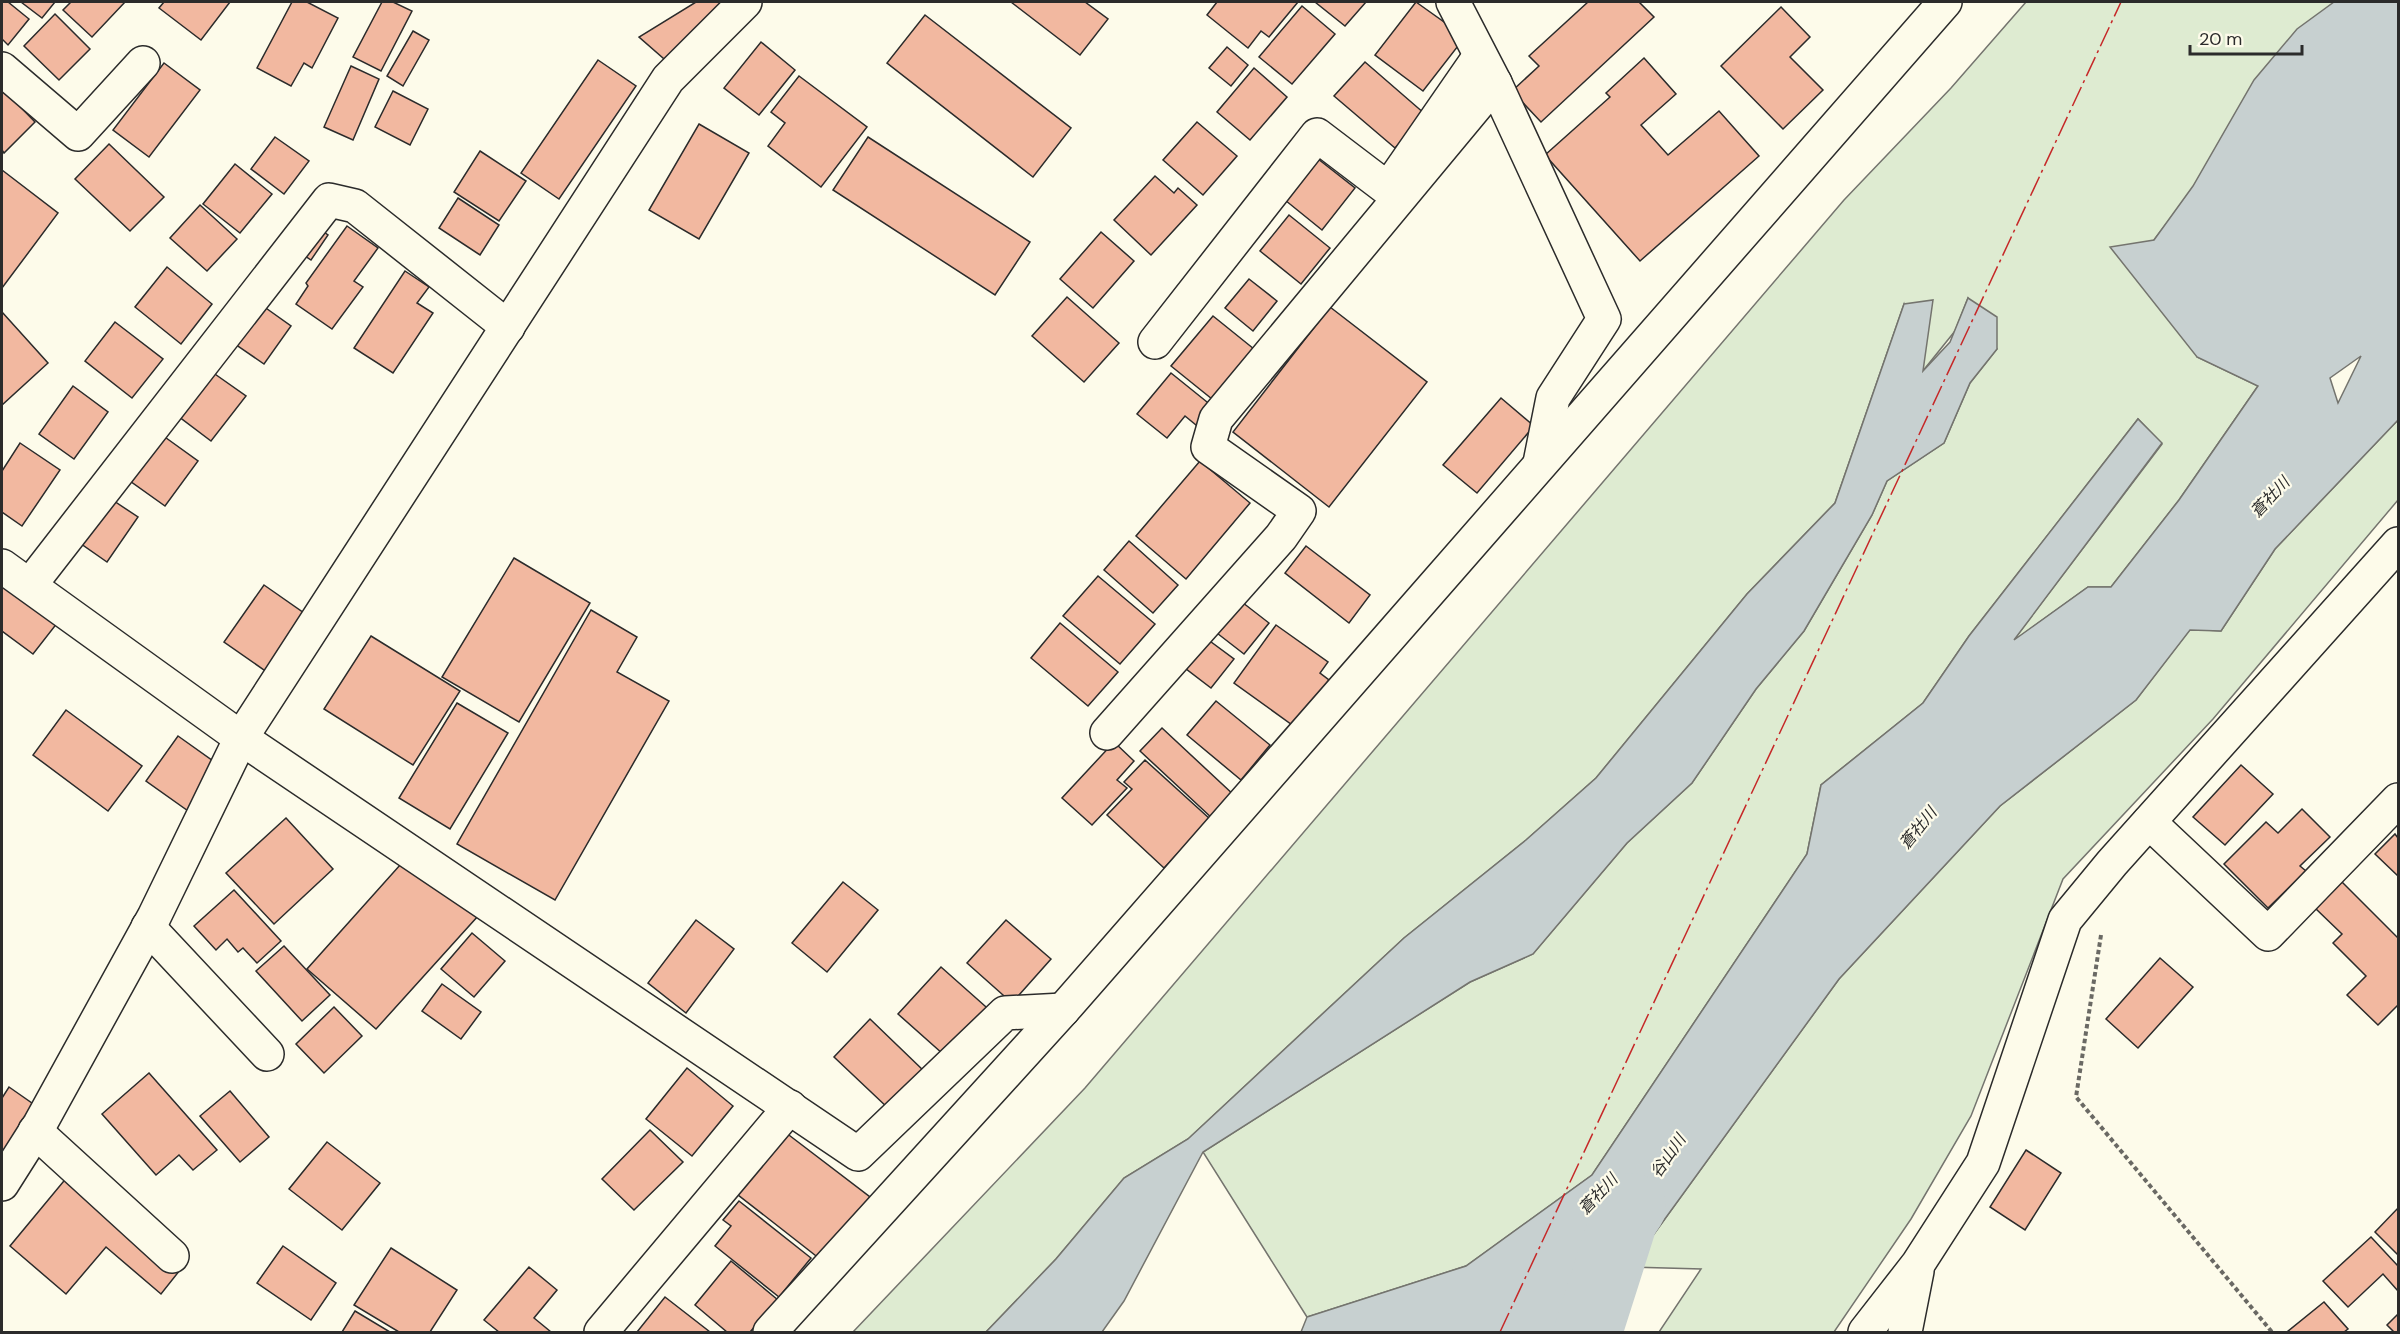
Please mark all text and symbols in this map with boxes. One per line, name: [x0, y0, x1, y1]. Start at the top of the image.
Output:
scale bar: [2190, 18, 2302, 56]
text: 20 m: [2199, 27, 2242, 51]
water label: 蒼社川: [2246, 471, 2295, 522]
water label: 蒼社川: [1895, 801, 1943, 853]
water label: 谷山川: [1646, 1129, 1692, 1182]
water label: 蒼社川: [1574, 1168, 1623, 1219]

